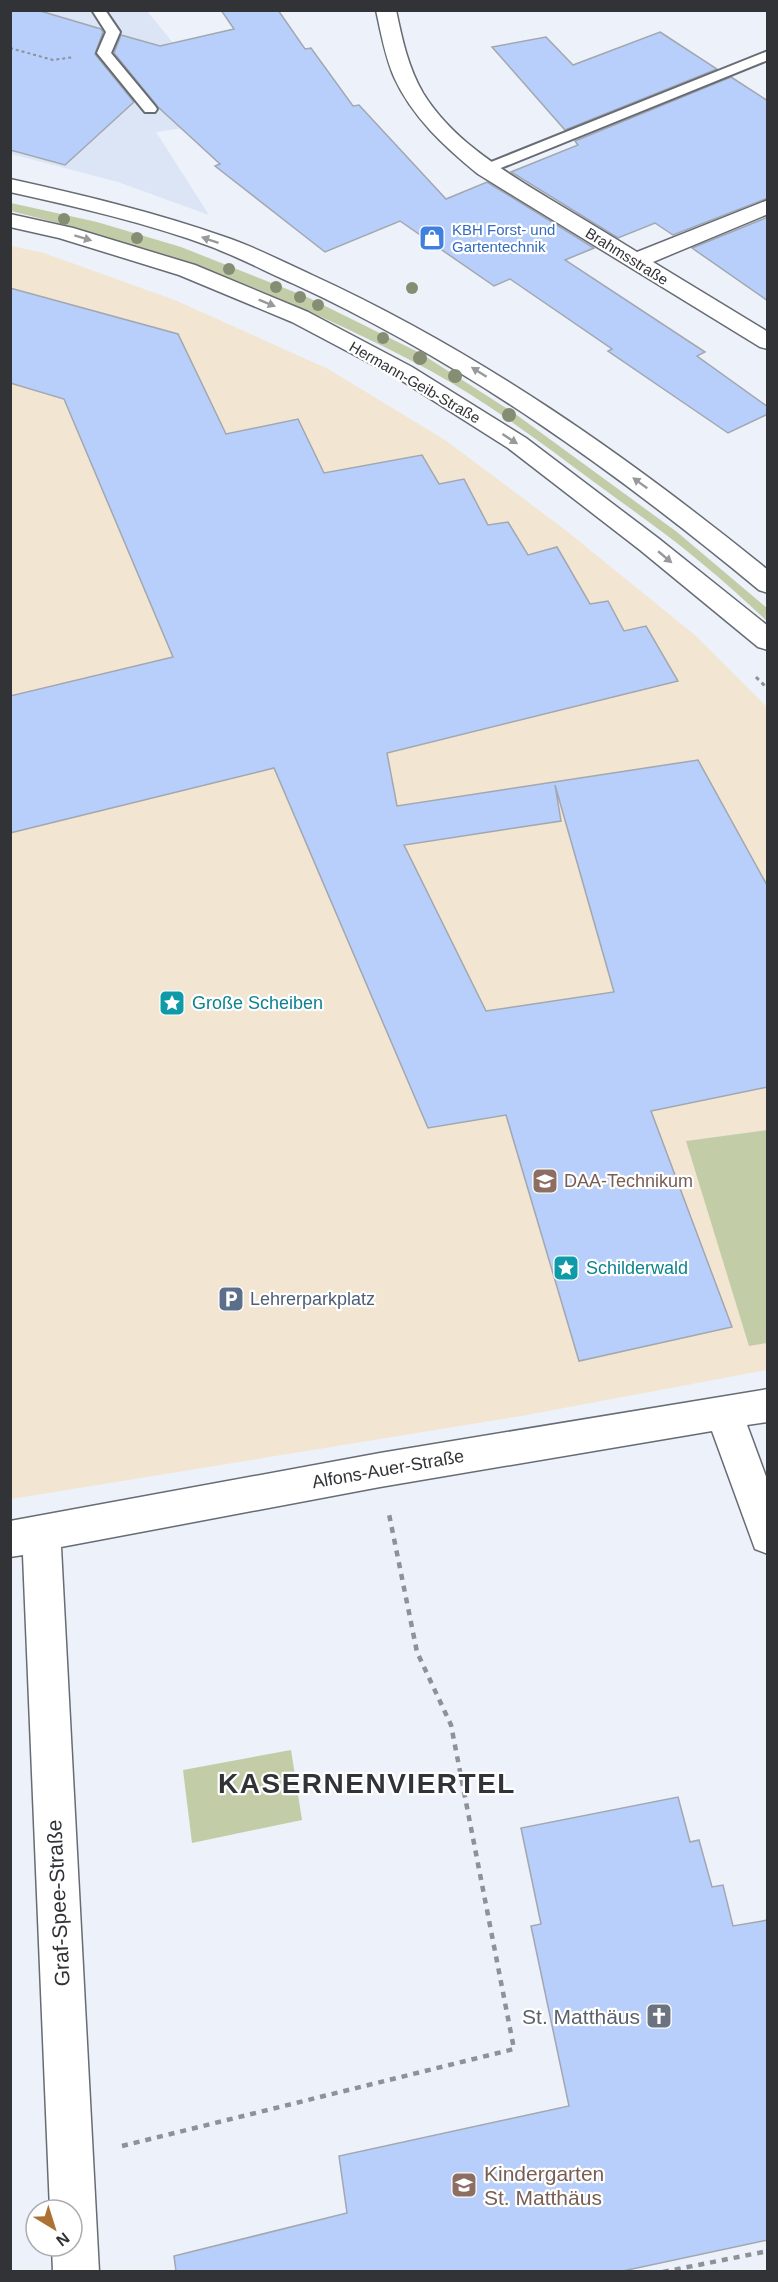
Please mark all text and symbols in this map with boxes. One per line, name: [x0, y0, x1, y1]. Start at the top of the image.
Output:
place label: KBH Forst- und Gartentechnik: [452, 221, 555, 255]
shop icon: KBH Forst- und Gartentechnik: [417, 223, 447, 253]
street label: Brahmsstraße: [583, 224, 671, 288]
one-way arrow: [74, 234, 92, 243]
one-way arrow: [201, 234, 219, 244]
one-way arrow: [258, 298, 276, 308]
street label: Hermann-Geib-Straße: [346, 338, 484, 426]
one-way arrow: [471, 367, 487, 378]
one-way arrow: [502, 433, 518, 444]
one-way arrow: [632, 477, 647, 489]
one-way arrow: [657, 550, 672, 563]
place icon: Große Scheiben: [157, 988, 187, 1018]
place label: Große Scheiben: [192, 993, 323, 1013]
school or university icon: DAA-Technikum: [530, 1166, 560, 1196]
place label: DAA-Technikum: [564, 1171, 693, 1191]
place icon: Schilderwald: [551, 1253, 581, 1283]
place label: Schilderwald: [586, 1258, 688, 1278]
parking icon: Lehrerparkplatz: [216, 1284, 246, 1314]
place label: Lehrerparkplatz: [250, 1289, 375, 1309]
street label: Alfons-Auer-Straße: [310, 1446, 466, 1492]
district label: KASERNENVIERTEL: [218, 1768, 516, 1799]
street label: Graf-Spee-Straße: [42, 1819, 74, 1987]
church icon: St. Matthäus: [644, 2001, 674, 2031]
place label: St. Matthäus: [522, 2005, 640, 2028]
place label: Kindergarten St. Matthäus: [484, 2162, 604, 2209]
school or university icon: Kindergarten St. Matthäus: [449, 2170, 479, 2200]
north arrow: [24, 2198, 84, 2258]
text: N: [53, 2229, 73, 2250]

